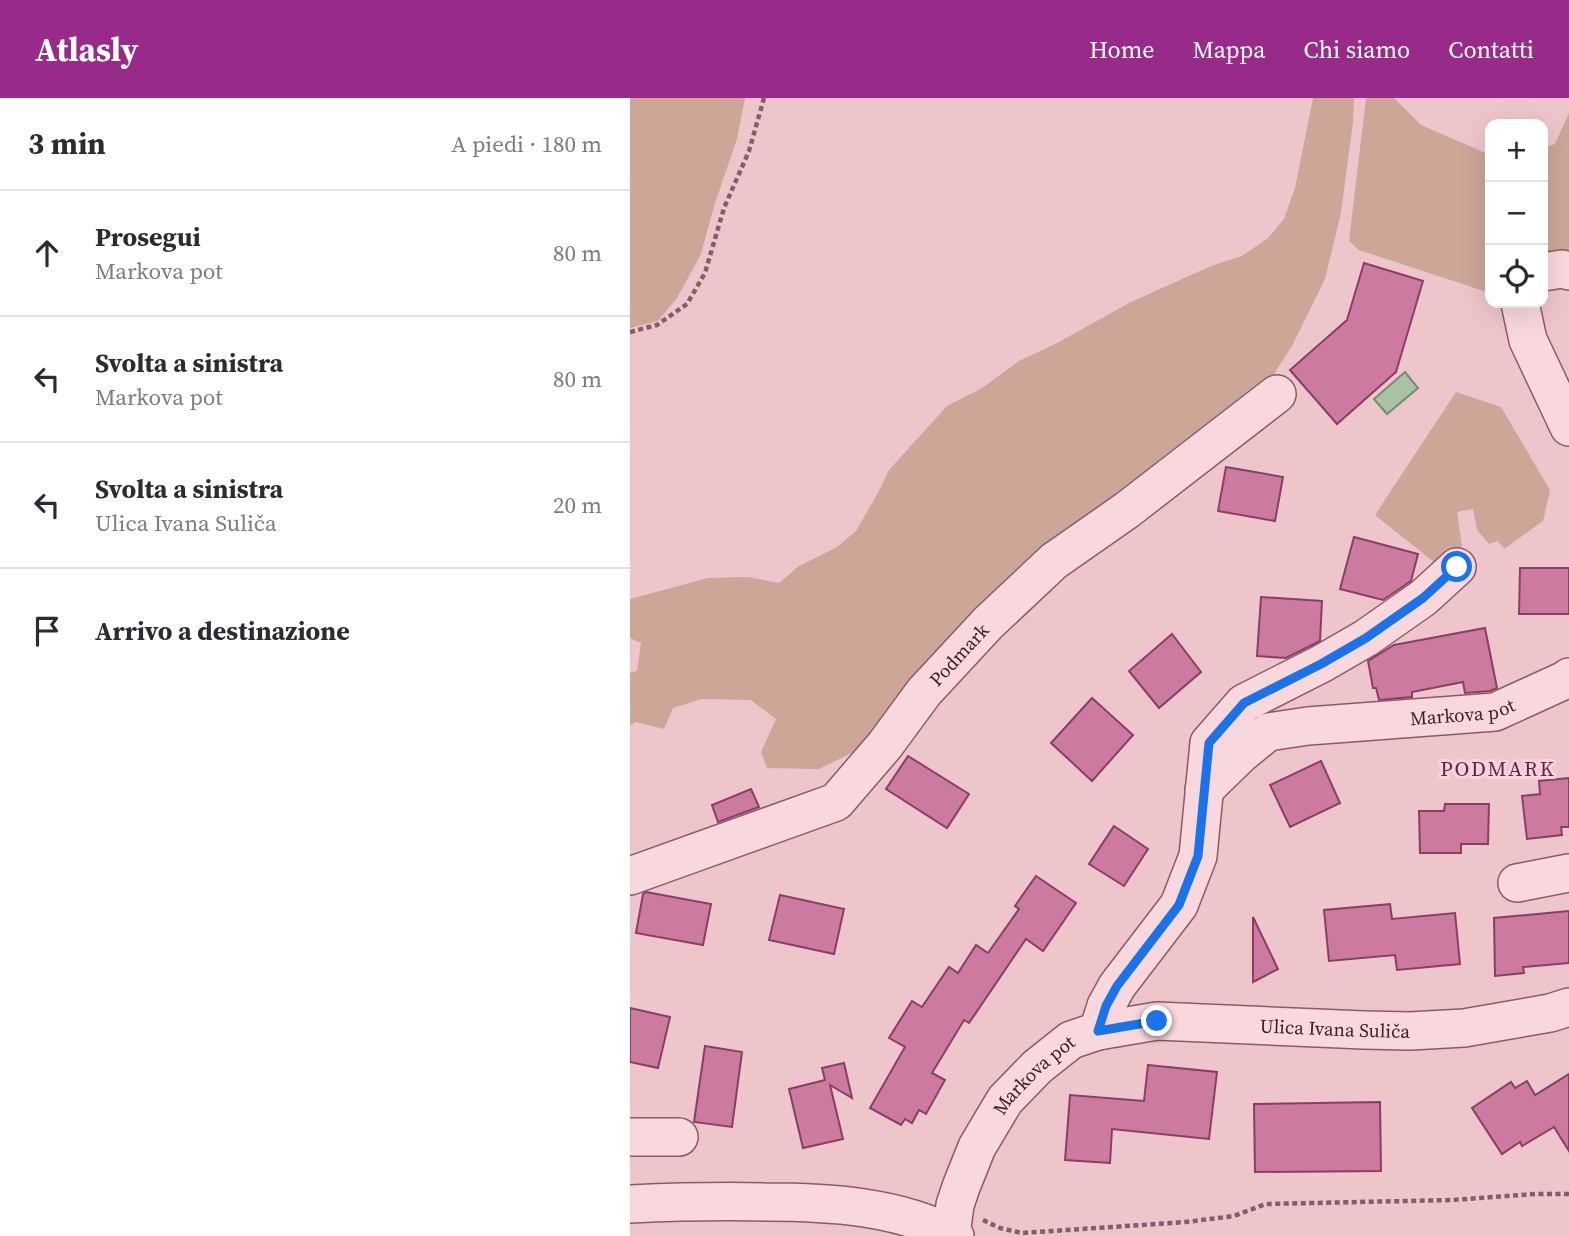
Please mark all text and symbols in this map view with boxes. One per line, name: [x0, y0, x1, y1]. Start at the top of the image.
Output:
text: Atlasly: [35, 27, 138, 72]
text: Home: [1089, 33, 1155, 66]
text: Mappa: [1193, 33, 1265, 66]
text: Chi siamo: [1303, 33, 1410, 66]
text: Contatti: [1448, 33, 1534, 66]
map controls: [1485, 119, 1548, 308]
button: +: [1485, 119, 1548, 182]
text: 3 min: [28, 123, 106, 164]
text: A piedi · 180 m: [451, 128, 602, 160]
button: −: [1485, 182, 1548, 245]
text: Prosegui: [95, 219, 201, 255]
icon: ahead: [28, 234, 66, 272]
text: 80 m: [553, 237, 602, 269]
button: locate: [1485, 245, 1548, 308]
text: Markova pot: [95, 255, 223, 287]
text: Svolta a sinistra: [95, 345, 283, 381]
icon: left: [28, 360, 66, 398]
text: 80 m: [553, 363, 602, 395]
text: Markova pot: [95, 381, 223, 413]
text: Svolta a sinistra: [95, 471, 283, 507]
icon: left: [28, 486, 66, 524]
text: 20 m: [553, 489, 602, 521]
text: Ulica Ivana Suliča: [95, 507, 277, 539]
route start: [1441, 551, 1472, 582]
icon: arrive: [28, 612, 66, 650]
text: Arrivo a destinazione: [95, 613, 350, 649]
street label: Podmark: [923, 617, 995, 692]
street label: Markova pot: [1409, 691, 1520, 731]
district label: PODMARK: [1440, 754, 1556, 783]
route end: [1141, 1005, 1172, 1036]
street label: Ulica Ivana Suliča: [1259, 1012, 1411, 1044]
street label: Markova pot: [986, 1028, 1081, 1119]

